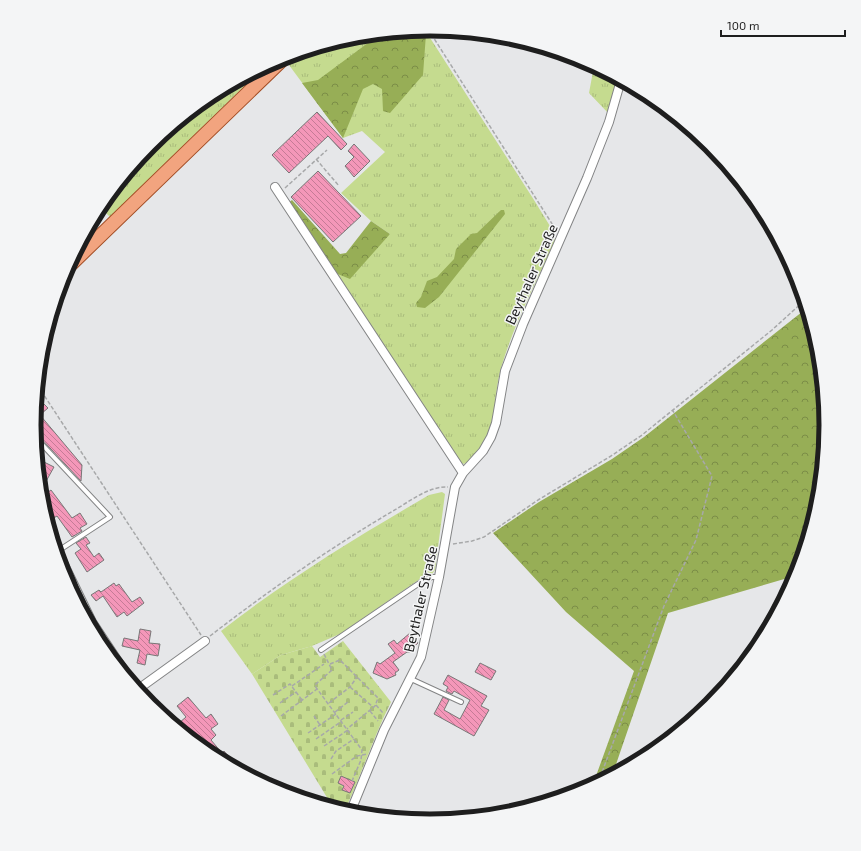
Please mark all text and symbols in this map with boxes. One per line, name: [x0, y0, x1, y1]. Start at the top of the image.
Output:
scale bar: [721, 12, 845, 38]
text: 100 m: [727, 18, 759, 32]
street label: Beythaler Straße: [501, 221, 561, 327]
street label: Beythaler Straße: [400, 544, 440, 654]

